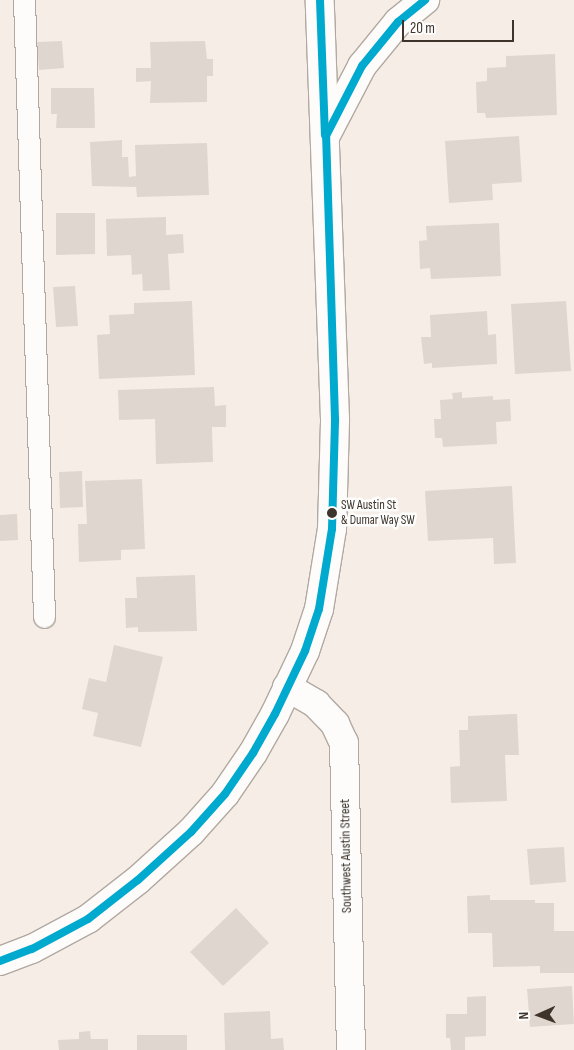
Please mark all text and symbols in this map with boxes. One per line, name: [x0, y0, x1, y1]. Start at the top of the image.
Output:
scale bar: [404, 10, 516, 42]
text: 20 m: [410, 19, 435, 38]
place label: SW Austin St & Dumar Way SW: [341, 498, 415, 529]
marker: SW Austin St & Dumar Way SW: [327, 508, 337, 518]
street label: Southwest Austin Street: [337, 799, 355, 913]
north arrow: [514, 990, 564, 1040]
text: N: [515, 1012, 532, 1020]

